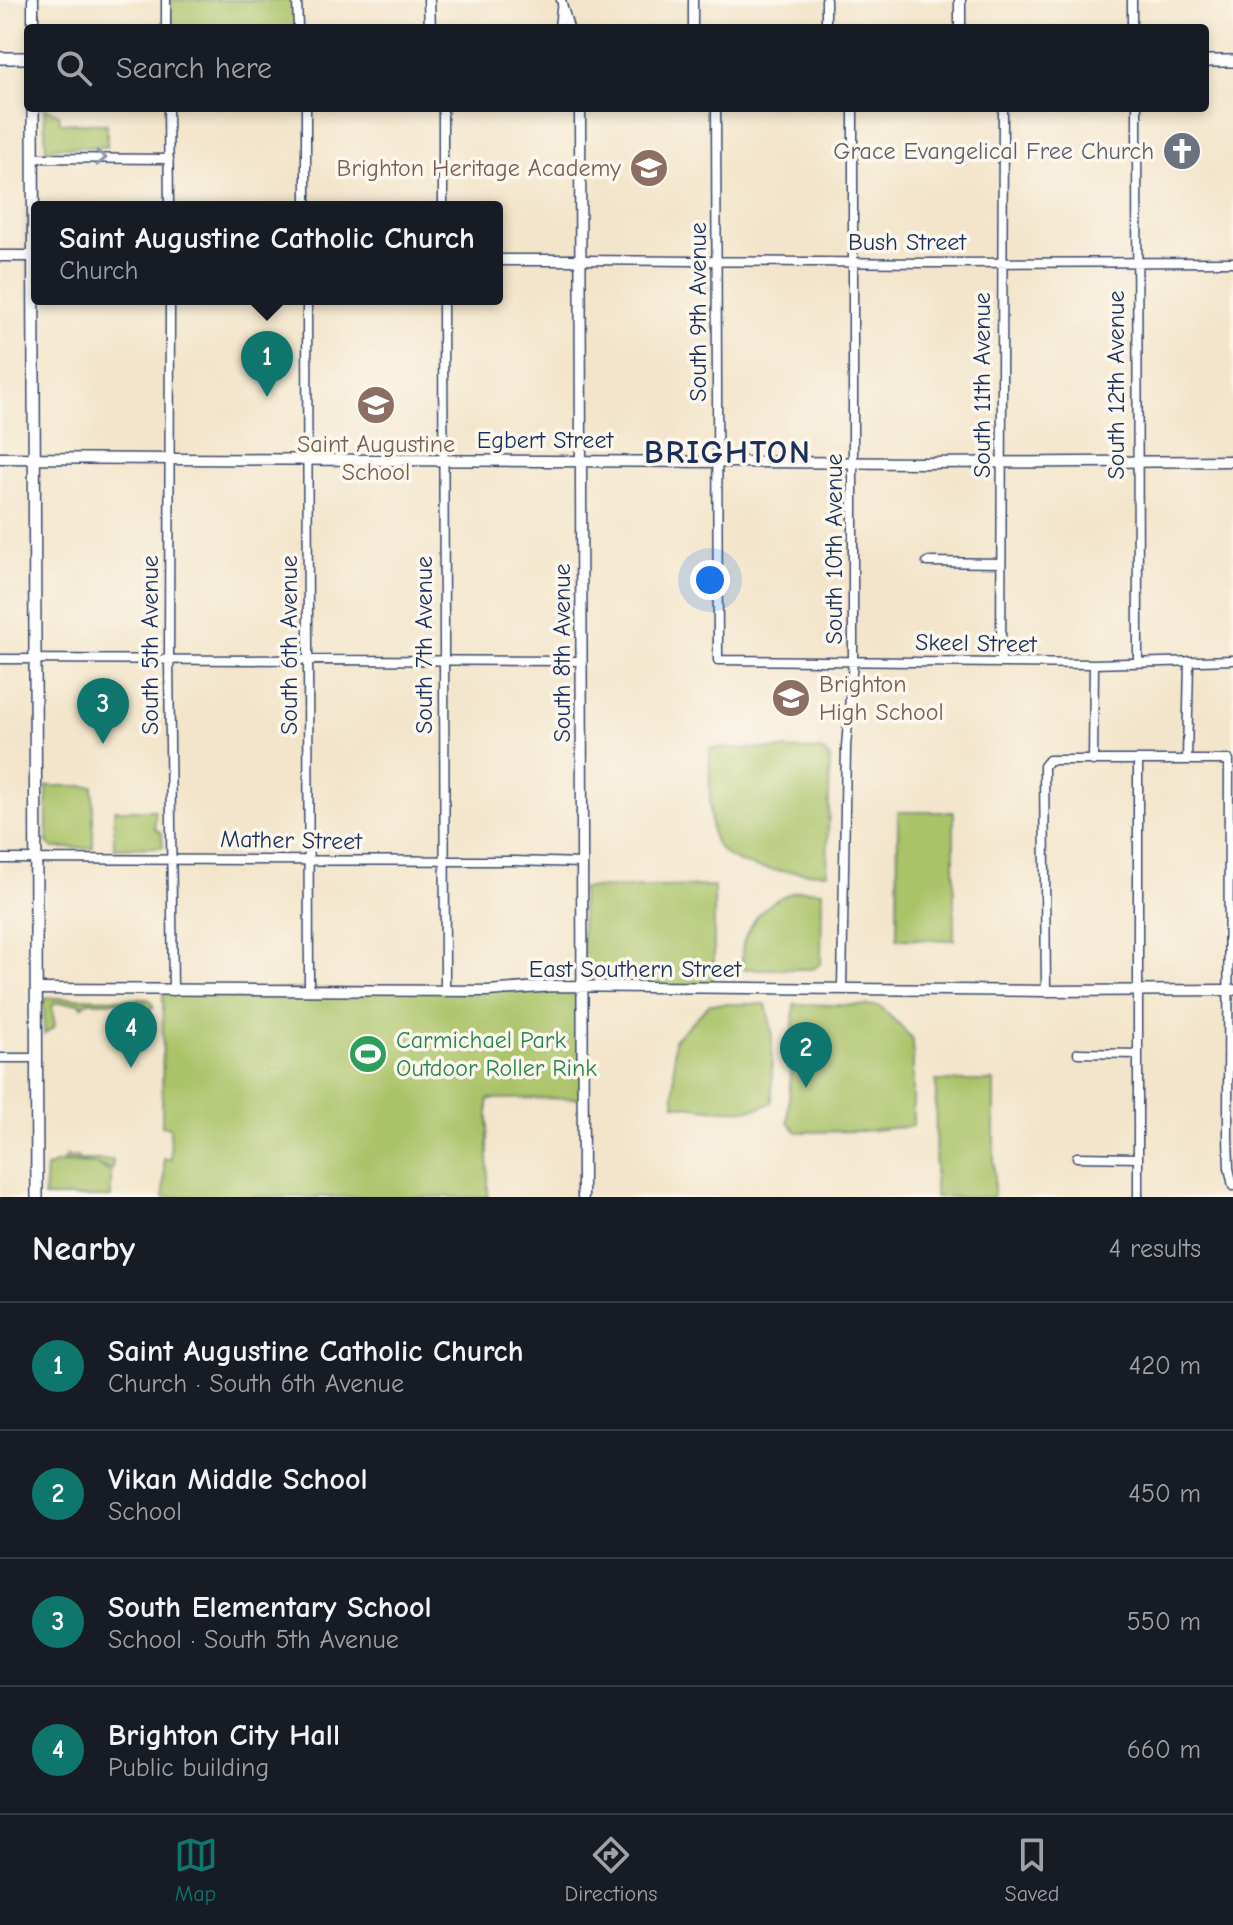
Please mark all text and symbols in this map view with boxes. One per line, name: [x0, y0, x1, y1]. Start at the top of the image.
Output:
search box: [24, 24, 1209, 112]
icon: search: [52, 46, 96, 90]
text: Search here: [116, 51, 272, 86]
church icon: Grace Evangelical Free Church: [1161, 130, 1203, 172]
place label: Grace Evangelical Free Church: [833, 137, 1154, 165]
school or university icon: Brighton Heritage Academy: [628, 147, 670, 189]
one-way arrow: [95, 150, 108, 167]
place label: Brighton Heritage Academy: [337, 154, 621, 182]
popup: [31, 201, 503, 305]
text: Saint Augustine Catholic Church: [59, 221, 475, 256]
street label: South 9th Avenue: [684, 222, 712, 402]
street label: Bush Street: [848, 228, 967, 256]
text: Church: [59, 256, 138, 286]
street label: South 12th Avenue: [1102, 291, 1130, 479]
street label: South 11th Avenue: [968, 292, 996, 478]
pin: 1: [241, 331, 293, 397]
school or university icon: Saint Augustine School: [355, 384, 397, 426]
street label: Egbert Street: [477, 426, 614, 454]
place label: Saint Augustine School: [297, 430, 455, 486]
district label: BRIGHTON: [644, 434, 812, 471]
street label: South 10th Avenue: [820, 454, 848, 644]
street label: South 5th Avenue: [136, 555, 164, 735]
street label: South 6th Avenue: [275, 555, 303, 735]
street label: South 7th Avenue: [410, 556, 438, 734]
your location: [690, 560, 730, 600]
street label: South 8th Avenue: [548, 563, 576, 743]
street label: Skeel Street: [915, 628, 1038, 658]
place label: Brighton High School: [819, 670, 944, 726]
school or university icon: Brighton High School: [770, 677, 812, 719]
pin: 3: [77, 678, 129, 744]
street label: Mather Street: [220, 825, 363, 855]
street label: East Southern Street: [529, 955, 742, 983]
pin: 4: [105, 1002, 157, 1068]
pin: 2: [780, 1022, 832, 1088]
place label: Carmichael Park Outdoor Roller Rink: [396, 1026, 597, 1082]
sports icon: Carmichael Park Outdoor Roller Rink: [347, 1033, 389, 1075]
text: Nearby: [32, 1229, 135, 1269]
text: 4 results: [1109, 1234, 1201, 1264]
text: Saint Augustine Catholic Church: [108, 1334, 524, 1369]
text: 1: [53, 1351, 63, 1381]
text: 420 m: [1129, 1351, 1201, 1381]
text: Church · South 6th Avenue: [108, 1369, 404, 1399]
text: Vikan Middle School: [108, 1462, 368, 1497]
text: 2: [52, 1479, 64, 1509]
text: 450 m: [1128, 1479, 1201, 1509]
text: School: [108, 1497, 182, 1527]
text: South Elementary School: [108, 1590, 432, 1625]
text: 3: [52, 1607, 64, 1637]
text: 550 m: [1127, 1607, 1201, 1637]
text: School · South 5th Avenue: [108, 1625, 399, 1655]
text: Brighton City Hall: [108, 1718, 340, 1753]
text: 4: [52, 1735, 64, 1765]
text: 660 m: [1127, 1735, 1201, 1765]
text: Public building: [108, 1753, 269, 1783]
tab: Map: [174, 1833, 218, 1907]
tab: Directions: [565, 1833, 658, 1907]
tab: Saved: [1005, 1833, 1059, 1907]

